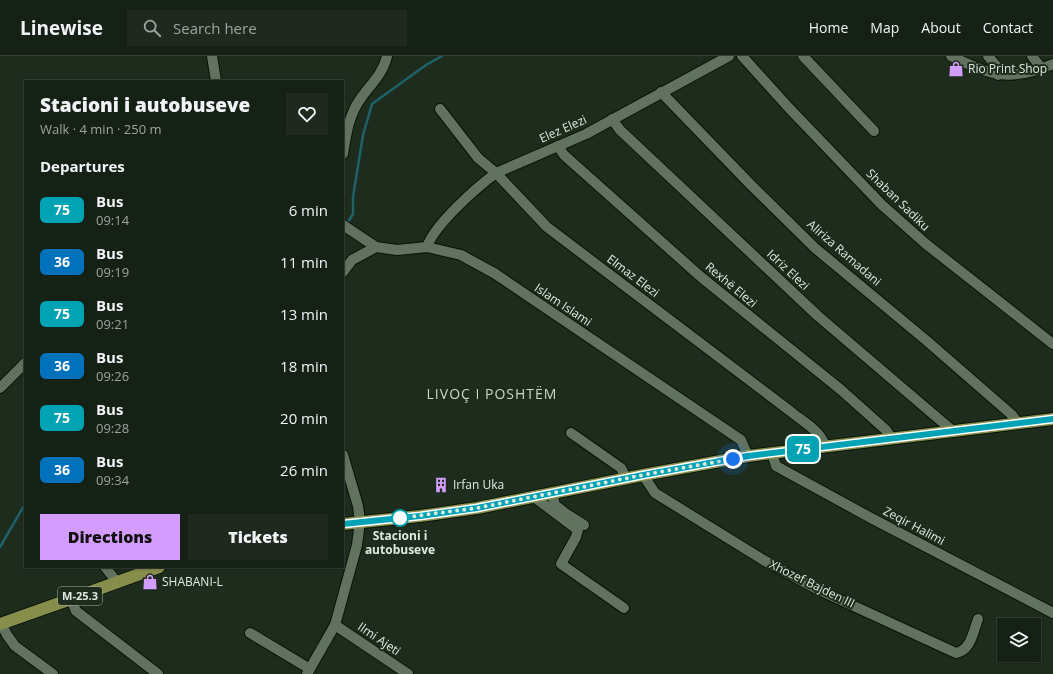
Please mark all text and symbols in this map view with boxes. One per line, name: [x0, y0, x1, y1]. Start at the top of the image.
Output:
search box: [127, 10, 407, 46]
text: Linewise: [20, 15, 103, 41]
icon: search: [141, 17, 163, 39]
text: Search here: [173, 18, 257, 38]
text: Home: [809, 18, 848, 37]
text: Map: [870, 18, 899, 37]
text: About: [921, 18, 961, 37]
text: Contact: [983, 18, 1033, 37]
shop icon: Rio Print Shop: [947, 60, 965, 78]
place label: Rio Print Shop: [968, 60, 1047, 77]
text: Stacioni i autobuseve: [40, 92, 250, 118]
button: heart: [286, 93, 328, 135]
street label: Elez Elezi: [536, 111, 589, 147]
text: Walk · 4 min · 250 m: [40, 120, 162, 138]
text: Departures: [40, 156, 125, 176]
street label: Shaban Sadiku: [863, 165, 934, 234]
text: Bus: [96, 191, 123, 211]
text: 75: [54, 200, 70, 219]
text: 6 min: [289, 200, 328, 220]
text: 09:14: [96, 211, 129, 229]
street label: Aliriza Ramadani: [804, 216, 885, 290]
text: Bus: [96, 243, 123, 263]
street label: Idriz Elezi: [763, 246, 813, 294]
street label: Elmaz Elezi: [604, 250, 663, 301]
text: 36: [54, 252, 70, 271]
text: 11 min: [280, 252, 328, 272]
street label: Rexhë Elezi: [702, 258, 761, 311]
text: 09:19: [96, 263, 129, 281]
street label: Islam Islami: [531, 279, 595, 330]
text: Bus: [96, 295, 123, 315]
text: 75: [54, 304, 70, 323]
text: 13 min: [280, 304, 328, 324]
text: 09:21: [96, 315, 129, 333]
text: Bus: [96, 347, 123, 367]
text: 36: [54, 356, 70, 375]
text: 18 min: [280, 356, 328, 376]
text: 09:26: [96, 367, 129, 385]
district label: LIVOÇ I POSHTËM: [427, 384, 557, 403]
text: Bus: [96, 399, 123, 419]
text: 75: [54, 408, 70, 427]
text: 20 min: [280, 408, 328, 428]
text: 09:28: [96, 419, 129, 437]
line badge: 75: [785, 436, 821, 462]
text: 75: [795, 439, 811, 458]
your location: [723, 449, 743, 469]
text: Bus: [96, 451, 123, 471]
text: 36: [54, 460, 70, 479]
text: 26 min: [280, 460, 328, 480]
text: 09:34: [96, 471, 129, 489]
building icon: Irfan Uka: [432, 476, 450, 494]
place label: Irfan Uka: [453, 476, 504, 493]
street label: Zeqir Halimi: [880, 502, 948, 549]
marker: Stacioni i autobuseve: [391, 509, 409, 527]
button: Directions: [40, 514, 180, 560]
button: Tickets: [188, 514, 328, 560]
place label: Stacioni i autobuseve: [365, 527, 435, 558]
street label: Xhozef Bajden III: [767, 556, 858, 612]
shop icon: SHABANI-L: [141, 573, 159, 591]
place label: SHABANI-L: [162, 573, 223, 590]
road number: M-25.3: [58, 587, 102, 605]
street label: Ilmi Ajeti: [355, 618, 404, 659]
map controls: [997, 618, 1041, 662]
button: layers: [997, 618, 1041, 662]

